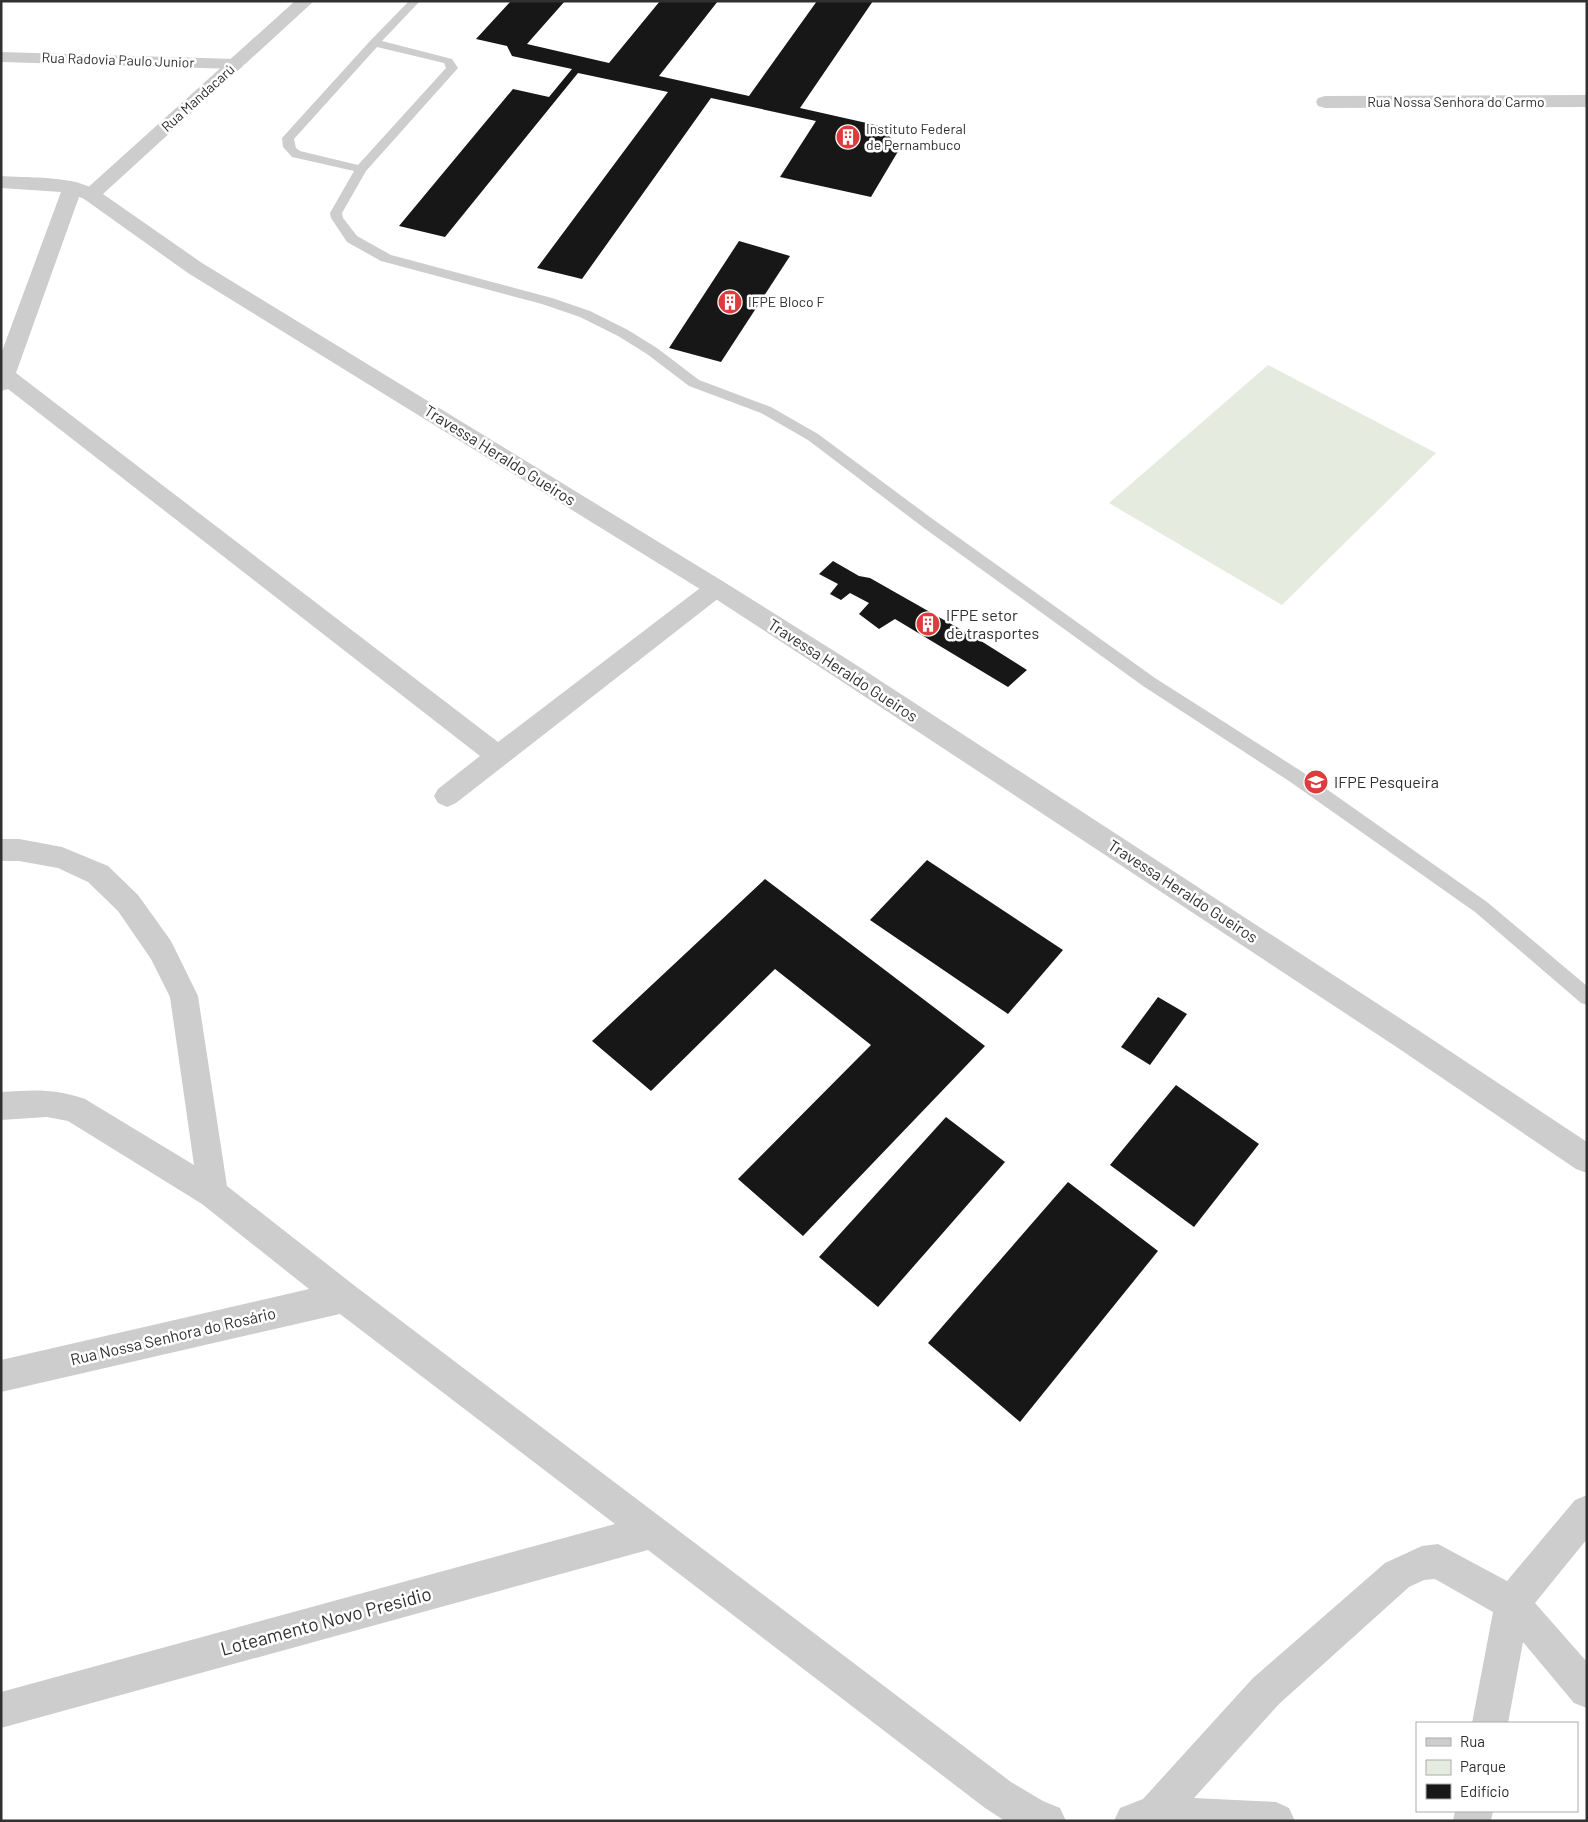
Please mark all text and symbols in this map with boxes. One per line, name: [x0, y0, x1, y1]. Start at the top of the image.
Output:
street label: Rua Radovia Paulo Junior: [41, 48, 195, 71]
street label: Rua Mandacarú: [158, 60, 238, 135]
street label: Rua Nossa Senhora do Carmo: [1367, 93, 1545, 110]
place label: Instituto Federal de Pernambuco: [866, 120, 966, 153]
building icon: Instituto Federal de Pernambuco: [835, 124, 861, 150]
building icon: IFPE Bloco F: [717, 289, 743, 315]
place label: IFPE Bloco F: [748, 293, 824, 310]
street label: Travessa Heraldo Gueiros: [421, 400, 579, 509]
place label: IFPE setor de trasportes: [946, 605, 1039, 642]
building icon: IFPE setor de trasportes: [915, 611, 941, 637]
street label: Travessa Heraldo Gueiros: [765, 614, 922, 725]
school or university icon: IFPE Pesqueira: [1303, 769, 1329, 795]
place label: IFPE Pesqueira: [1334, 772, 1439, 791]
street label: Travessa Heraldo Gueiros: [1105, 835, 1262, 946]
street label: Rua Nossa Senhora do Rosário: [68, 1303, 277, 1368]
street label: Loteamento Novo Presidio: [218, 1581, 434, 1660]
legend: [1416, 1722, 1578, 1812]
text: Rua: [1460, 1732, 1485, 1750]
text: Parque: [1460, 1757, 1506, 1775]
text: Edifício: [1460, 1782, 1509, 1800]

